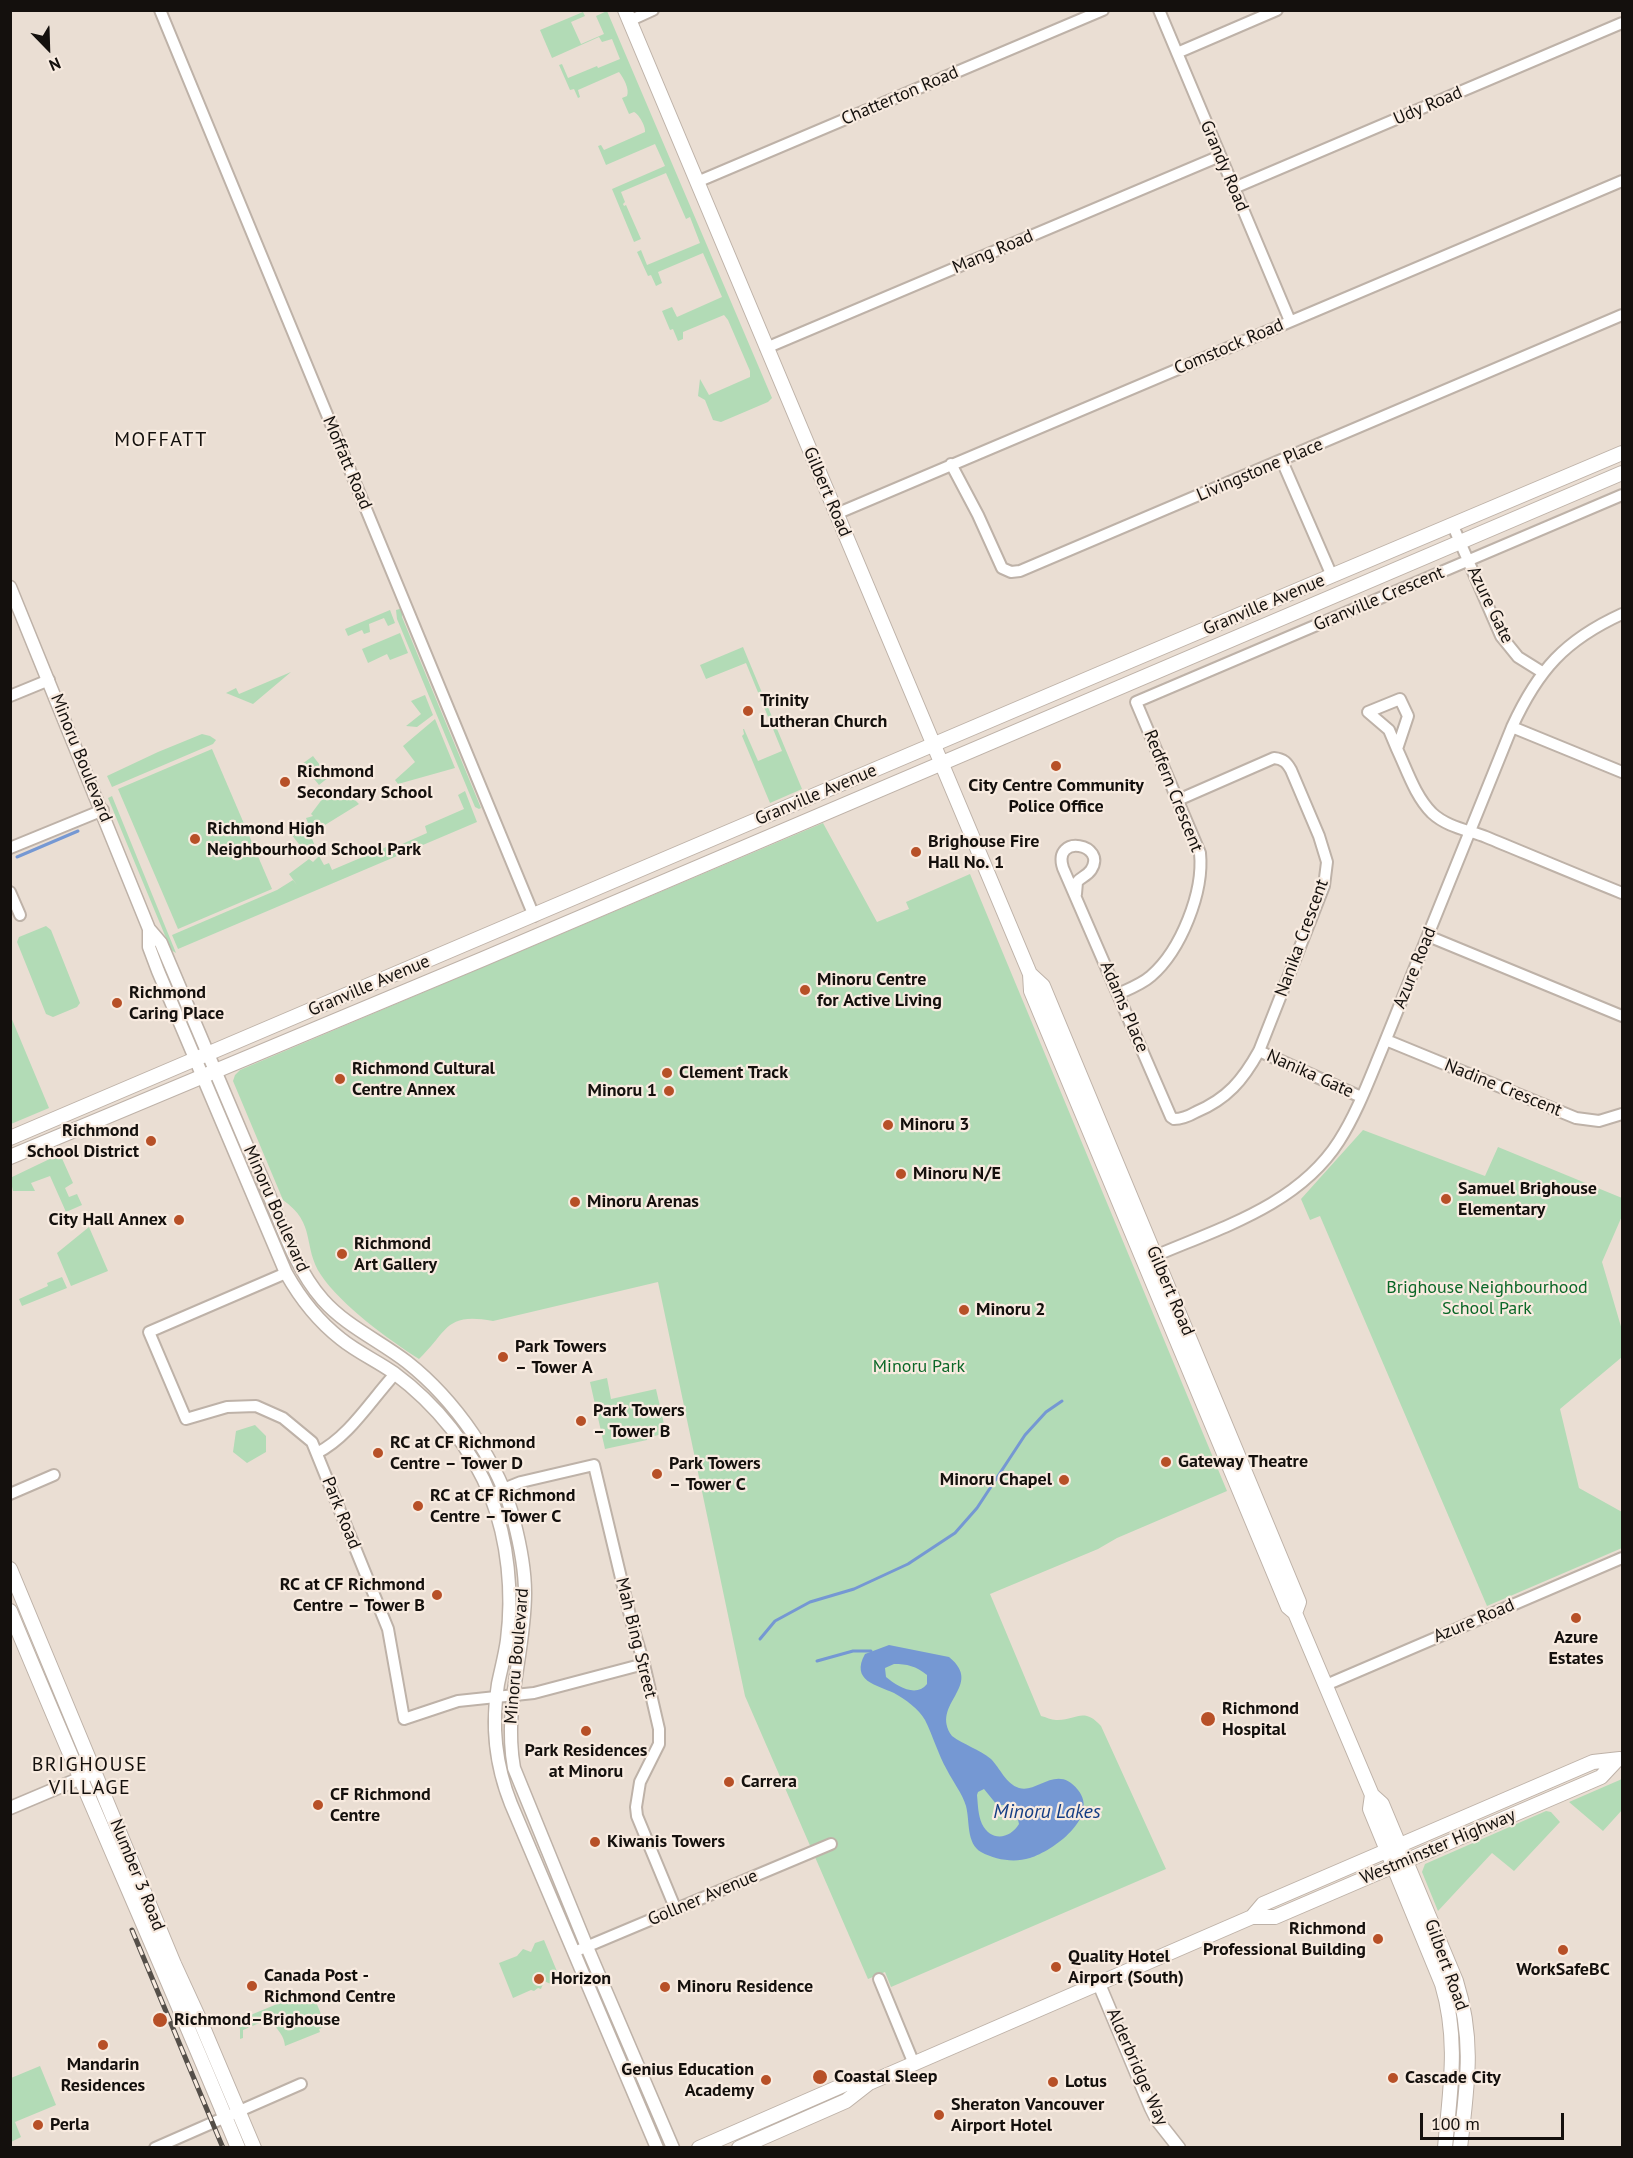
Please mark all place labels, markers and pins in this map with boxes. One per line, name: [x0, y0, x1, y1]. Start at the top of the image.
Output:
place label: Trinity Lutheran Church: [760, 690, 887, 732]
marker: Trinity Lutheran Church: [741, 704, 755, 718]
marker: City Centre Community Police Office: [1049, 759, 1063, 773]
place label: Richmond Secondary School: [297, 761, 432, 804]
marker: Richmond Secondary School: [278, 775, 292, 789]
place label: City Centre Community Police Office: [968, 775, 1144, 818]
place label: Richmond High Neighbourhood School Park: [207, 818, 421, 860]
place label: Brighouse Fire Hall No. 1: [928, 831, 1039, 874]
marker: Richmond High Neighbourhood School Park: [188, 832, 202, 846]
marker: Brighouse Fire Hall No. 1: [909, 845, 923, 859]
place label: Minoru Centre for Active Living: [817, 969, 942, 1012]
place label: Richmond Caring Place: [129, 982, 224, 1024]
marker: Minoru Centre for Active Living: [798, 983, 812, 997]
marker: Richmond Caring Place: [110, 996, 124, 1010]
place label: Richmond Cultural Centre Annex: [352, 1058, 495, 1100]
place label: Clement Track: [679, 1062, 788, 1084]
marker: Clement Track: [660, 1066, 674, 1080]
marker: Richmond Cultural Centre Annex: [333, 1072, 347, 1086]
place label: Minoru 1: [588, 1080, 657, 1102]
marker: Minoru 1: [662, 1084, 676, 1098]
place label: Minoru 3: [900, 1114, 969, 1136]
marker: Minoru 3: [881, 1118, 895, 1132]
place label: Richmond School District: [27, 1120, 139, 1162]
marker: Richmond School District: [144, 1134, 158, 1148]
place label: Minoru N/E: [913, 1163, 1001, 1185]
marker: Minoru N/E: [894, 1167, 908, 1181]
place label: Samuel Brighouse Elementary: [1458, 1178, 1597, 1220]
place label: Minoru Arenas: [587, 1191, 699, 1213]
marker: Samuel Brighouse Elementary: [1439, 1192, 1453, 1206]
marker: Minoru Arenas: [568, 1195, 582, 1209]
place label: City Hall Annex: [49, 1209, 167, 1231]
marker: City Hall Annex: [172, 1213, 186, 1227]
place label: Richmond Art Gallery: [354, 1233, 437, 1276]
marker: Richmond Art Gallery: [335, 1247, 349, 1261]
place label: Minoru 2: [976, 1299, 1045, 1321]
marker: Minoru 2: [957, 1303, 971, 1317]
place label: Park Towers – Tower A: [515, 1336, 607, 1378]
marker: Park Towers – Tower A: [496, 1350, 510, 1364]
place label: Park Towers – Tower B: [593, 1400, 685, 1442]
marker: Park Towers – Tower B: [574, 1414, 588, 1428]
place label: RC at CF Richmond Centre – Tower D: [390, 1432, 535, 1474]
marker: RC at CF Richmond Centre – Tower D: [371, 1446, 385, 1460]
place label: Gateway Theatre: [1178, 1451, 1308, 1473]
place label: Park Towers – Tower C: [669, 1453, 761, 1496]
marker: Gateway Theatre: [1159, 1455, 1173, 1469]
marker: Park Towers – Tower C: [650, 1467, 664, 1481]
place label: Minoru Chapel: [940, 1469, 1052, 1491]
marker: Minoru Chapel: [1057, 1473, 1071, 1487]
place label: RC at CF Richmond Centre – Tower C: [430, 1485, 575, 1528]
marker: RC at CF Richmond Centre – Tower C: [411, 1499, 425, 1513]
place label: RC at CF Richmond Centre – Tower B: [280, 1574, 425, 1616]
marker: RC at CF Richmond Centre – Tower B: [430, 1588, 444, 1602]
marker: Azure Estates: [1569, 1611, 1583, 1625]
place label: Azure Estates: [1548, 1627, 1604, 1670]
place label: Richmond Hospital: [1222, 1698, 1299, 1740]
marker: Richmond Hospital: [1199, 1710, 1217, 1728]
marker: Park Residences at Minoru: [579, 1724, 593, 1738]
place label: Park Residences at Minoru: [525, 1740, 647, 1782]
place label: Carrera: [741, 1771, 797, 1793]
marker: Carrera: [722, 1775, 736, 1789]
place label: CF Richmond Centre: [330, 1784, 431, 1826]
marker: CF Richmond Centre: [311, 1798, 325, 1812]
place label: Kiwanis Towers: [607, 1831, 725, 1853]
marker: Kiwanis Towers: [588, 1835, 602, 1849]
place label: Richmond Professional Building: [1203, 1918, 1366, 1960]
marker: Richmond Professional Building: [1371, 1932, 1385, 1946]
marker: WorkSafeBC: [1556, 1943, 1570, 1957]
place label: Quality Hotel Airport (South): [1068, 1946, 1184, 1988]
place label: WorkSafeBC: [1516, 1959, 1610, 1981]
marker: Quality Hotel Airport (South): [1049, 1960, 1063, 1974]
place label: Canada Post - Richmond Centre: [264, 1965, 396, 2008]
place label: Horizon: [551, 1968, 611, 1990]
marker: Horizon: [532, 1972, 546, 1986]
place label: Minoru Residence: [677, 1976, 813, 1998]
marker: Canada Post - Richmond Centre: [245, 1979, 259, 1993]
marker: Minoru Residence: [658, 1980, 672, 1994]
place label: Richmond–Brighouse: [174, 2009, 340, 2031]
marker: Richmond–Brighouse: [151, 2011, 169, 2029]
marker: Mandarin Residences: [96, 2038, 110, 2052]
place label: Mandarin Residences: [61, 2054, 145, 2096]
place label: Genius Education Academy: [621, 2059, 754, 2102]
place label: Coastal Sleep: [834, 2066, 937, 2088]
place label: Cascade City: [1405, 2067, 1501, 2089]
marker: Coastal Sleep: [811, 2068, 829, 2086]
place label: Lotus: [1065, 2071, 1107, 2093]
marker: Cascade City: [1386, 2071, 1400, 2085]
marker: Genius Education Academy: [759, 2073, 773, 2087]
marker: Lotus: [1046, 2075, 1060, 2089]
place label: Sheraton Vancouver Airport Hotel: [951, 2094, 1104, 2136]
marker: Sheraton Vancouver Airport Hotel: [932, 2108, 946, 2122]
place label: Perla: [50, 2114, 89, 2136]
marker: Perla: [31, 2118, 45, 2132]

